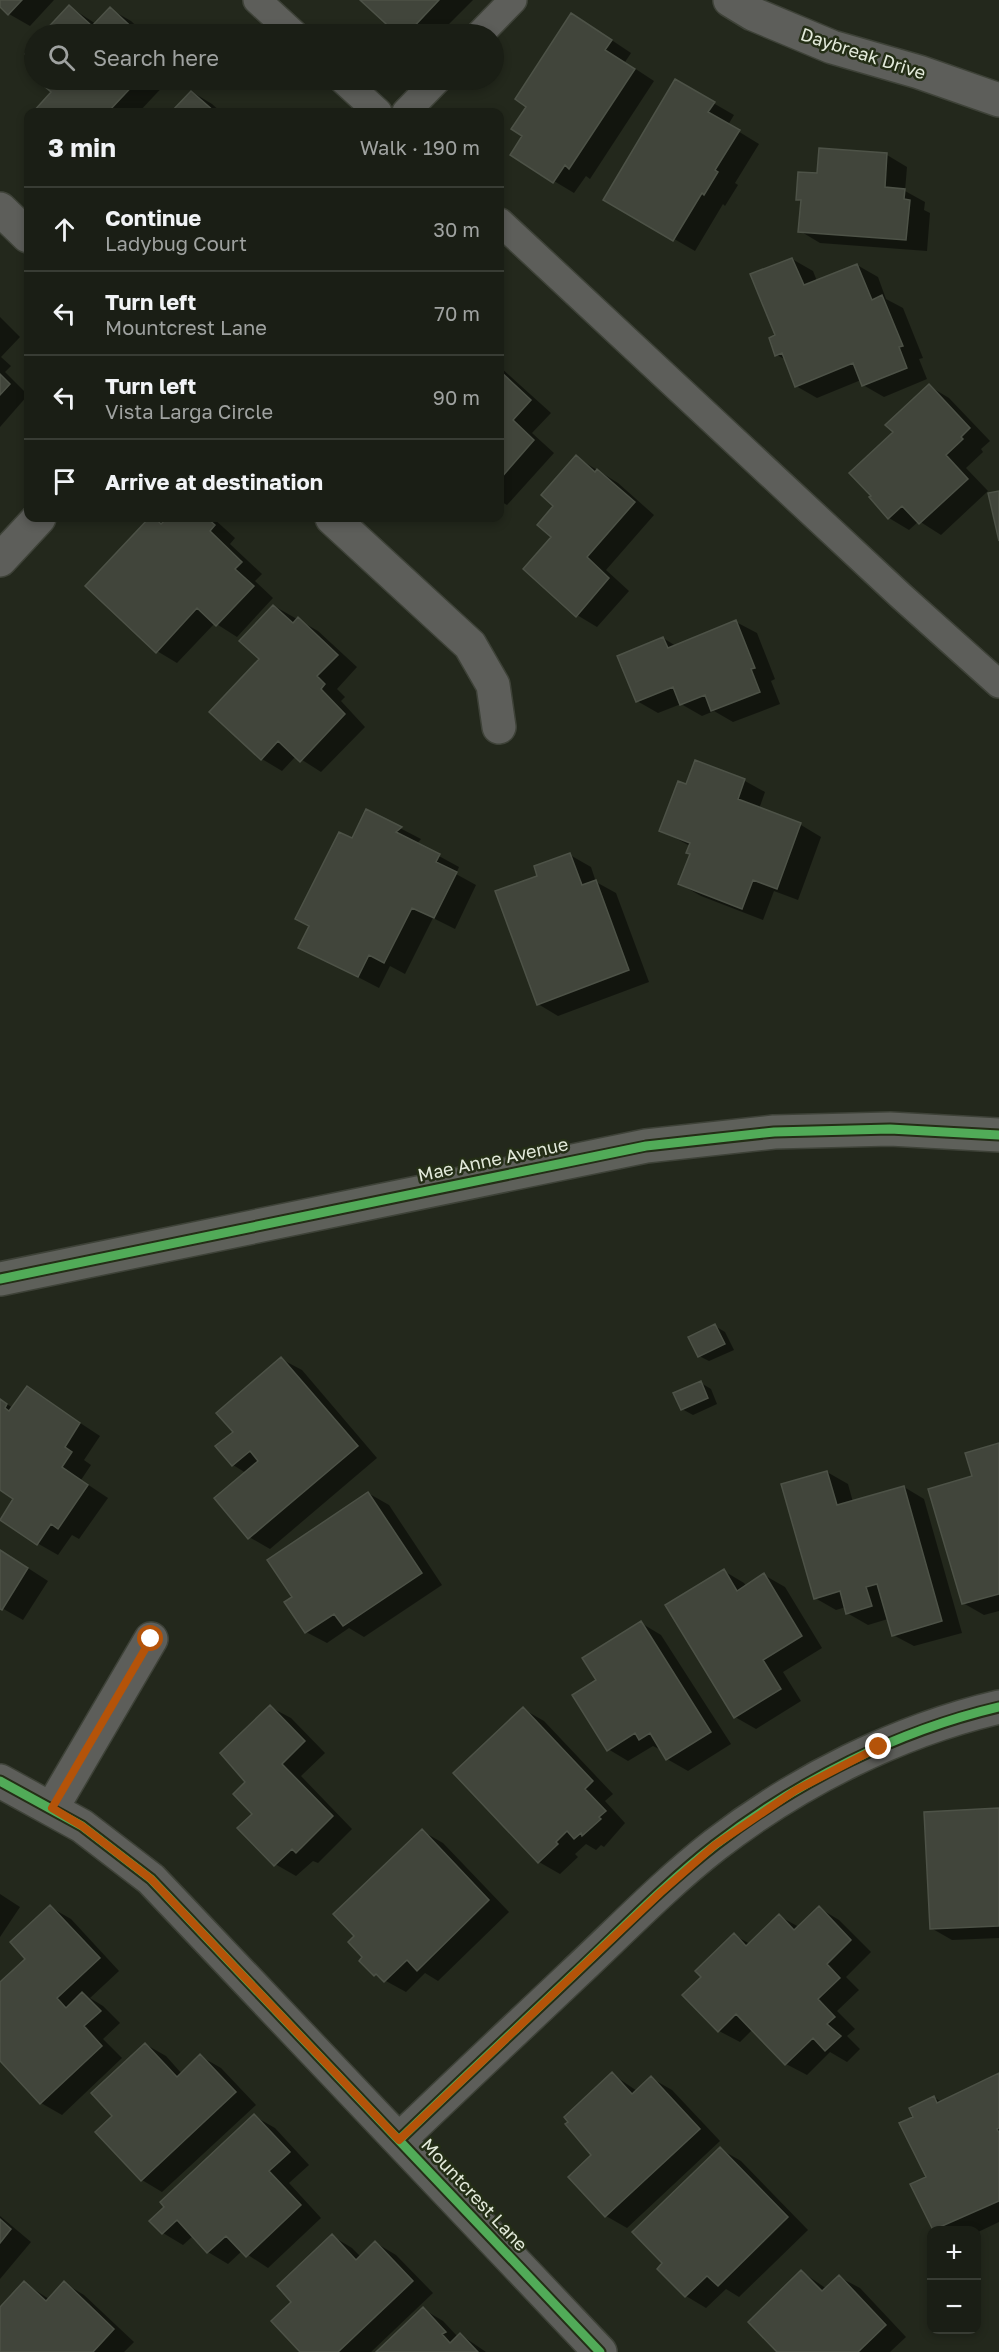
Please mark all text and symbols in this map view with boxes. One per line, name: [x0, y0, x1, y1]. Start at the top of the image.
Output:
street label: Daybreak Drive: [798, 22, 929, 84]
search box: [24, 24, 504, 90]
icon: search: [45, 41, 78, 74]
text: Search here: [93, 44, 219, 71]
text: 3 min: [48, 132, 116, 163]
text: Walk · 190 m: [360, 135, 480, 159]
text: Continue: [105, 204, 201, 231]
icon: ahead: [48, 213, 81, 246]
text: 30 m: [433, 217, 480, 241]
text: Ladybug Court: [105, 231, 247, 255]
text: Turn left: [105, 288, 196, 315]
icon: left: [48, 297, 81, 330]
text: 70 m: [434, 301, 480, 325]
text: Mountcrest Lane: [105, 315, 267, 339]
text: Turn left: [105, 372, 196, 399]
icon: left: [48, 381, 81, 414]
text: 90 m: [433, 385, 480, 409]
text: Vista Larga Circle: [105, 399, 273, 423]
icon: arrive: [48, 465, 81, 498]
text: Arrive at destination: [105, 468, 323, 495]
street label: Mae Anne Avenue: [416, 1132, 570, 1186]
route start: [137, 1625, 163, 1651]
route end: [865, 1733, 891, 1759]
street label: Mountcrest Lane: [417, 2134, 532, 2255]
map controls: [927, 2226, 981, 2334]
button: +: [927, 2226, 981, 2280]
button: −: [927, 2280, 981, 2334]

